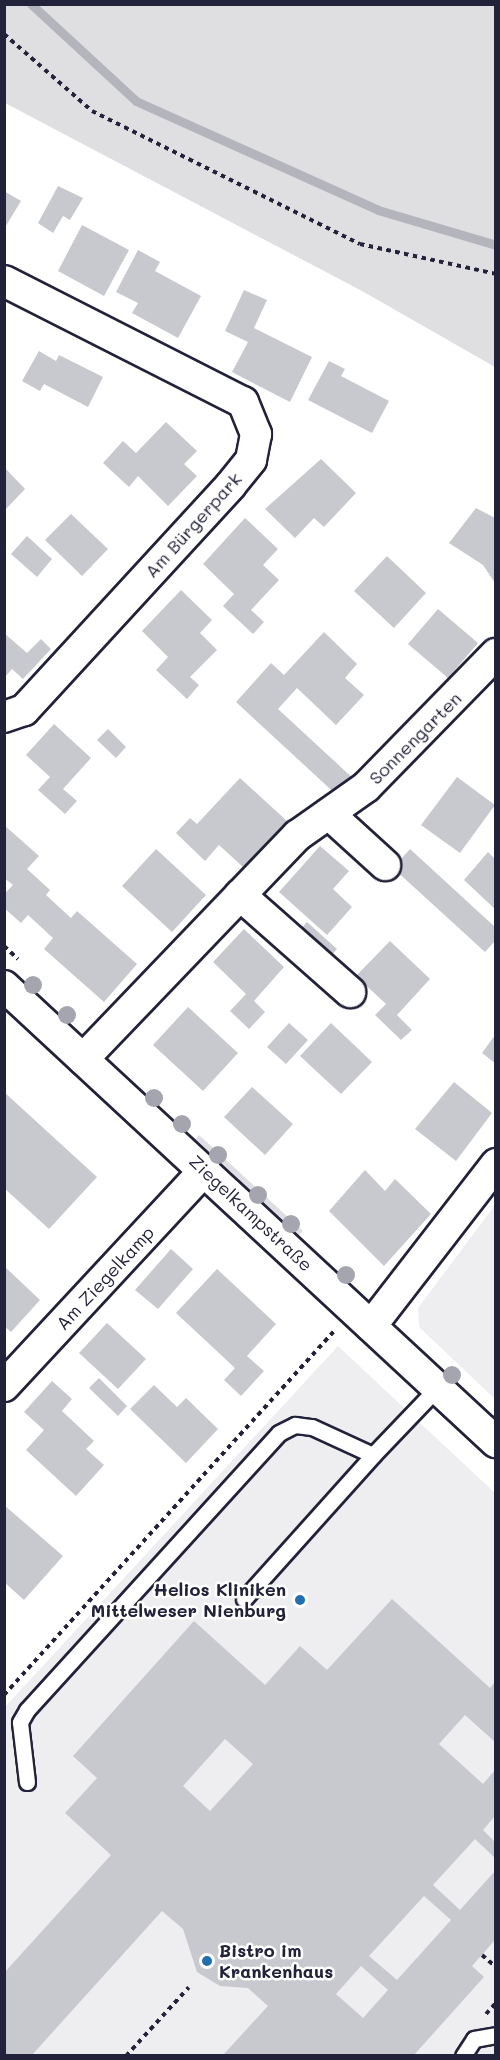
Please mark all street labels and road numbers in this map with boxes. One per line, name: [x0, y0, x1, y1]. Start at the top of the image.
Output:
street label: Am Bürgerpark: [140, 468, 246, 582]
street label: Sonnengarten: [364, 687, 466, 789]
street label: Ziegelkampstraße: [185, 1150, 317, 1276]
street label: Am Ziegelkamp: [52, 1222, 158, 1334]

